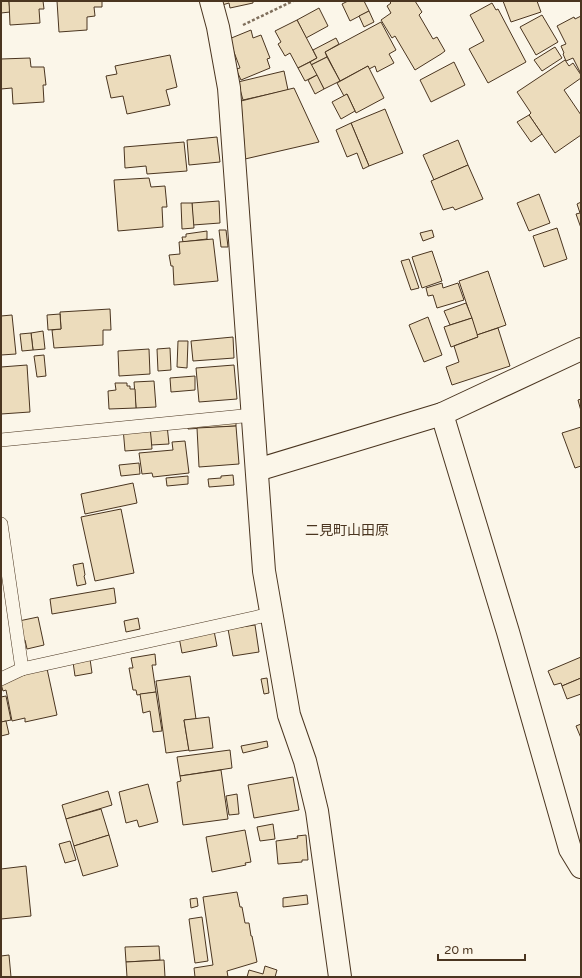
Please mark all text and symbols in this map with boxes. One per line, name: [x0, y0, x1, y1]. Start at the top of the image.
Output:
district label: 二見町山田原: [305, 522, 389, 539]
scale bar: [438, 936, 525, 962]
text: 20 m: [444, 943, 473, 957]

